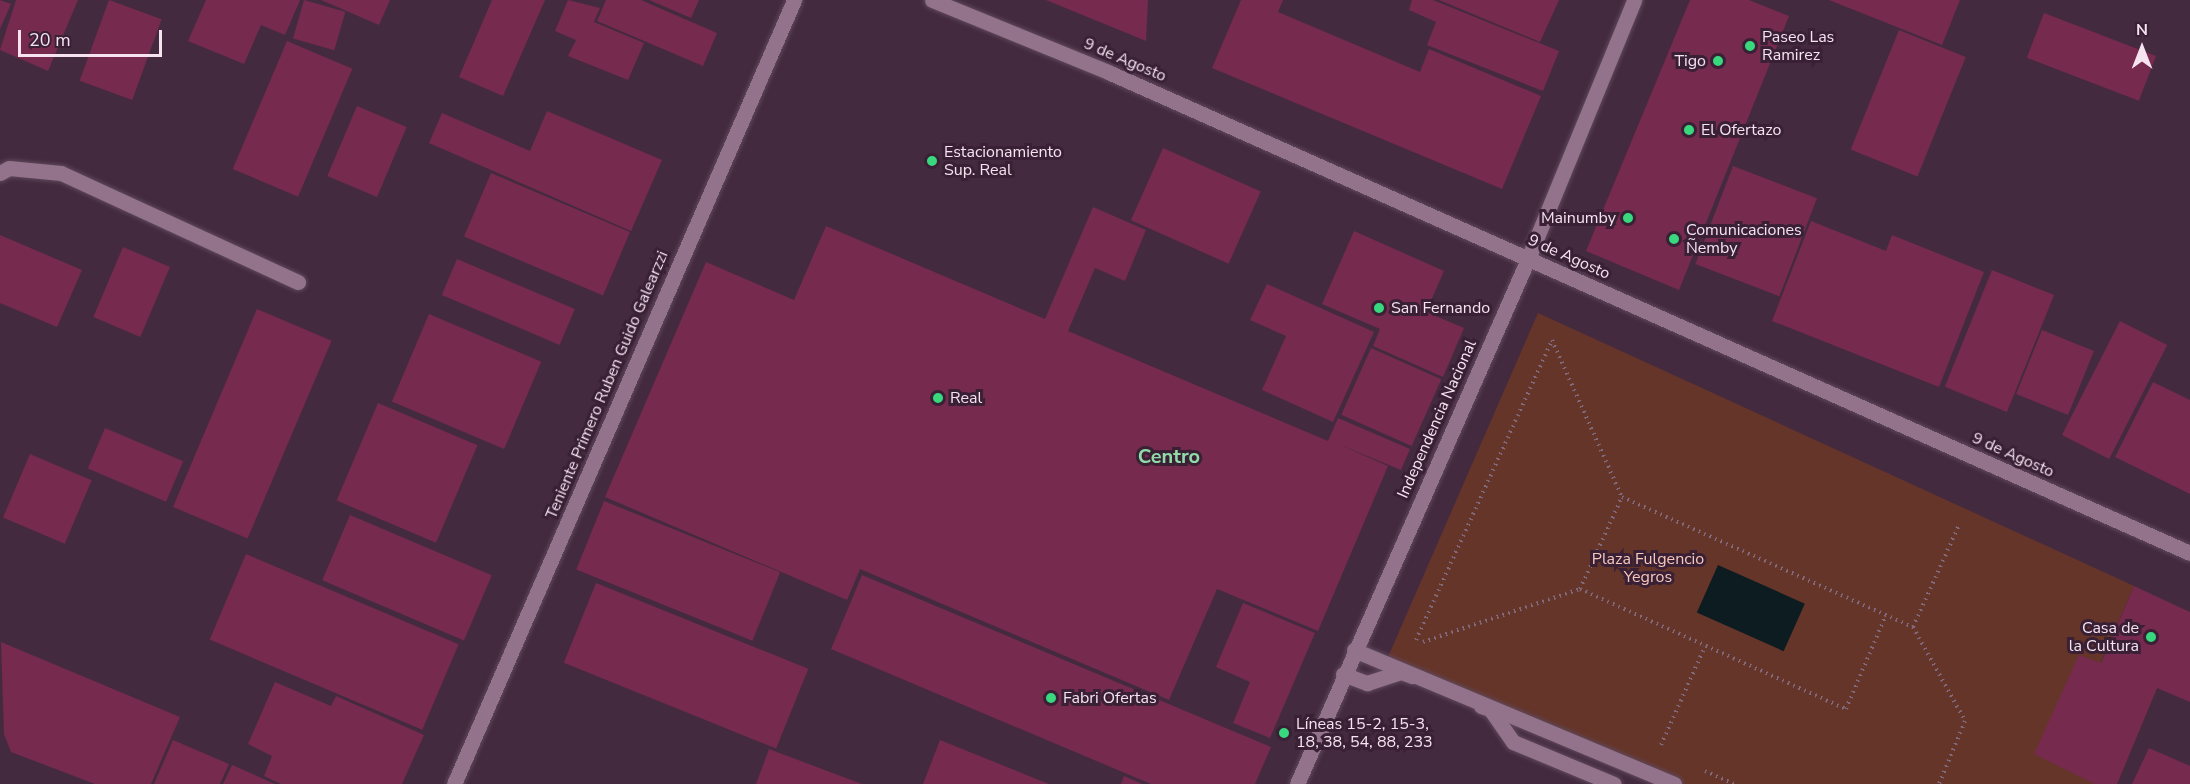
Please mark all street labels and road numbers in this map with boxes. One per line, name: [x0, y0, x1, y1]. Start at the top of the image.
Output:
street label: 9 de Agosto: [1081, 34, 1169, 86]
street label: 9 de Agosto: [1525, 230, 1613, 284]
street label: Teniente Primero Ruben Guido Galearzzi: [542, 248, 672, 522]
street label: Independencia Nacional: [1393, 337, 1481, 501]
street label: 9 de Agosto: [1969, 428, 2057, 482]

